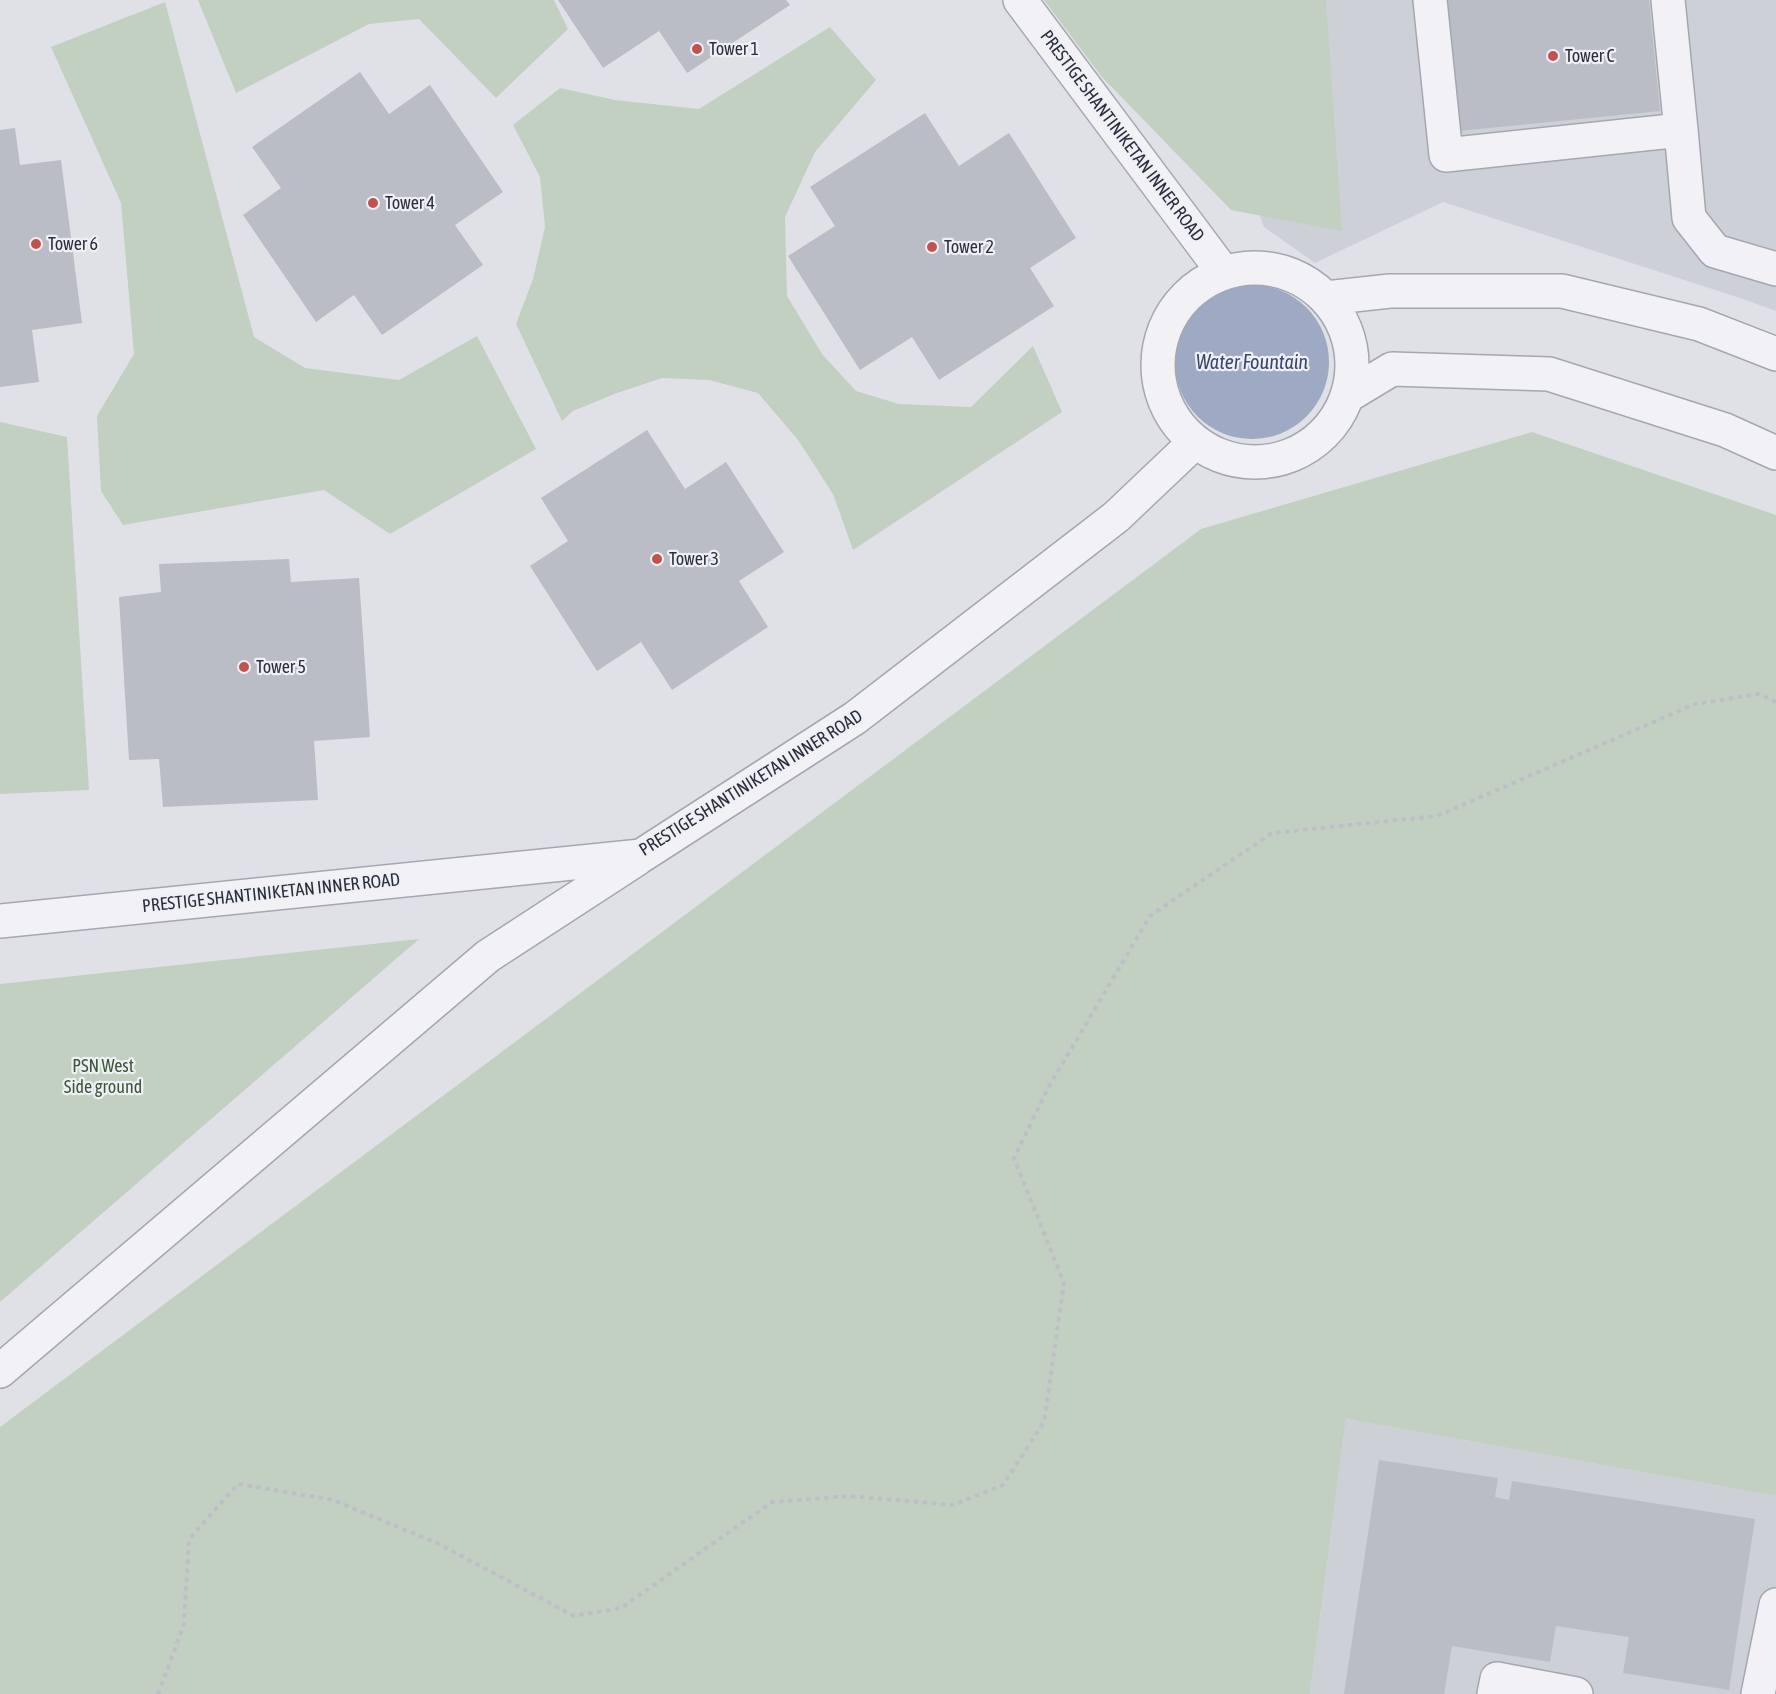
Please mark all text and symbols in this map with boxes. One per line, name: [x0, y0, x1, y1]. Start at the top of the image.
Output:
street label: PRESTIGE SHANTINIKETAN INNER ROAD: [1035, 26, 1209, 246]
place label: Tower 1: [709, 38, 759, 60]
marker: Tower 1: [690, 42, 704, 56]
place label: Tower C: [1565, 45, 1615, 67]
marker: Tower C: [1546, 49, 1560, 63]
place label: Tower 4: [385, 192, 435, 214]
marker: Tower 4: [366, 196, 380, 210]
place label: Tower 6: [48, 233, 98, 255]
place label: Tower 2: [944, 236, 994, 258]
marker: Tower 6: [29, 237, 43, 251]
marker: Tower 2: [925, 240, 939, 254]
water label: Water Fountain: [1196, 351, 1308, 375]
place label: Tower 3: [669, 548, 719, 570]
marker: Tower 3: [650, 552, 664, 566]
place label: Tower 5: [256, 656, 306, 678]
marker: Tower 5: [237, 660, 251, 674]
street label: PRESTIGE SHANTINIKETAN INNER ROAD: [635, 705, 867, 861]
street label: PRESTIGE SHANTINIKETAN INNER ROAD: [141, 869, 401, 917]
park label: PSN West Side ground: [64, 1055, 142, 1098]

